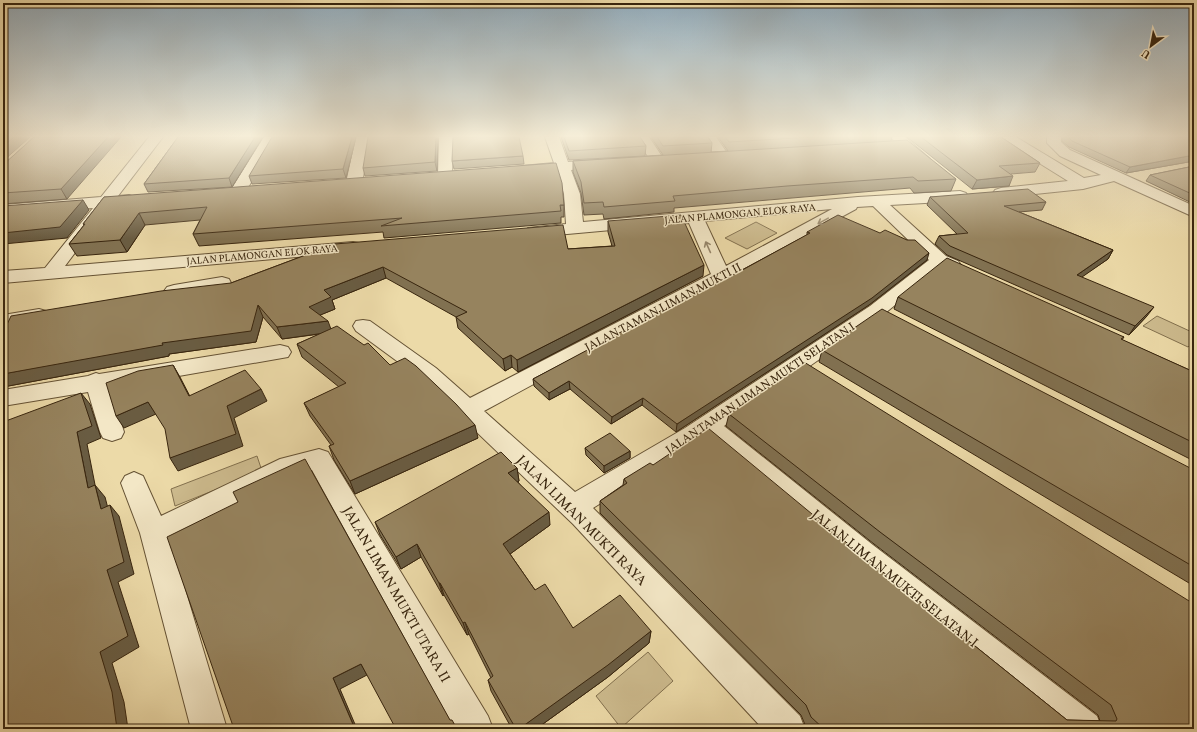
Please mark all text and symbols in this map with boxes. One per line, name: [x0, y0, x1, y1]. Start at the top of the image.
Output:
north arrow: [1131, 26, 1171, 66]
text: U: [1139, 45, 1154, 62]
street label: JALAN PLAMONGAN ELOK RAYA: [664, 200, 816, 228]
one-way arrow: [817, 217, 829, 225]
street label: JALAN PLAMONGAN ELOK RAYA: [186, 241, 338, 269]
one-way arrow: [704, 241, 711, 253]
street label: JALAN TAMAN LIMAN MUKTI II: [582, 260, 744, 356]
street label: JALAN TAMAN LIMAN MUKTI SELATAN I: [663, 319, 858, 458]
street label: JALAN LIMAN MUKTI RAYA: [511, 452, 651, 591]
street label: JALAN LIMAN MUKTI UTARA II: [337, 503, 454, 686]
street label: JALAN LIMAN MUKTI SELATAN I: [807, 506, 982, 653]

